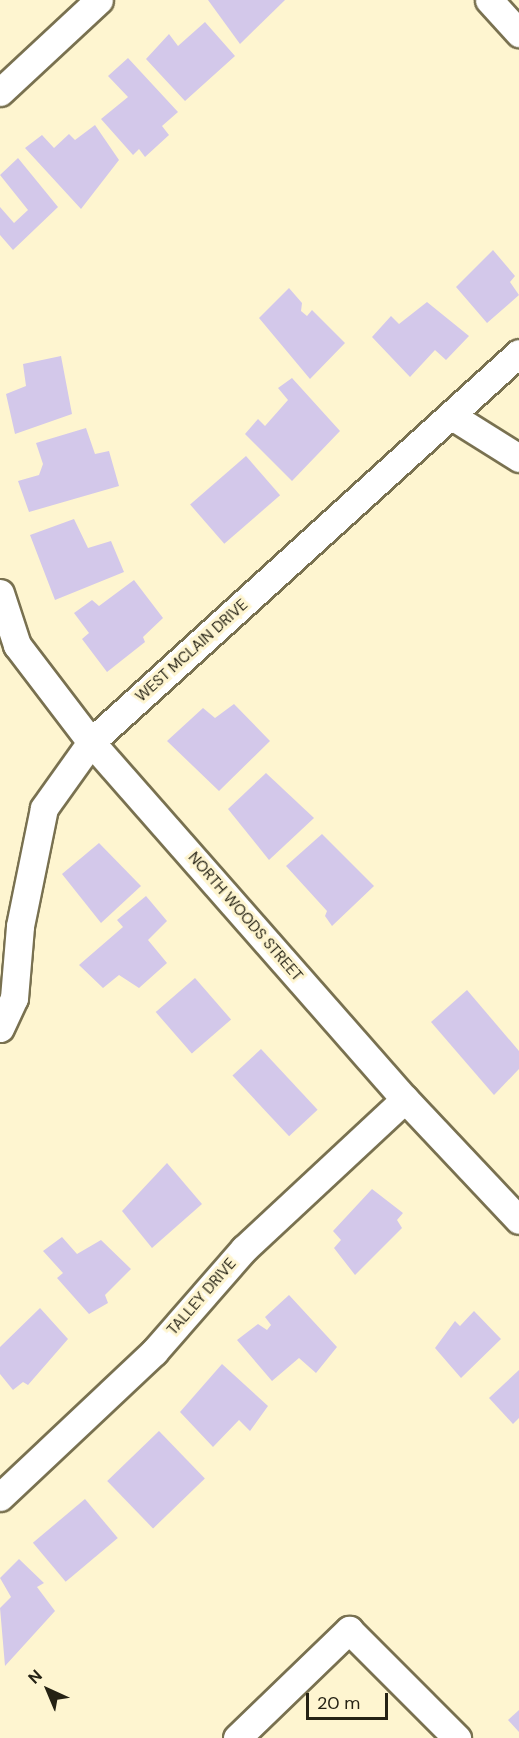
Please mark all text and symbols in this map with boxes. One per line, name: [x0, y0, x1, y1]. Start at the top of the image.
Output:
street label: WEST MCLAIN DRIVE: [132, 596, 252, 706]
street label: NORTH WOODS STREET: [184, 849, 306, 985]
street label: TALLEY DRIVE: [164, 1255, 240, 1339]
north arrow: [18, 1660, 78, 1720]
text: N: [24, 1665, 47, 1688]
scale bar: [309, 1681, 392, 1719]
text: 20 m: [317, 1691, 360, 1715]

